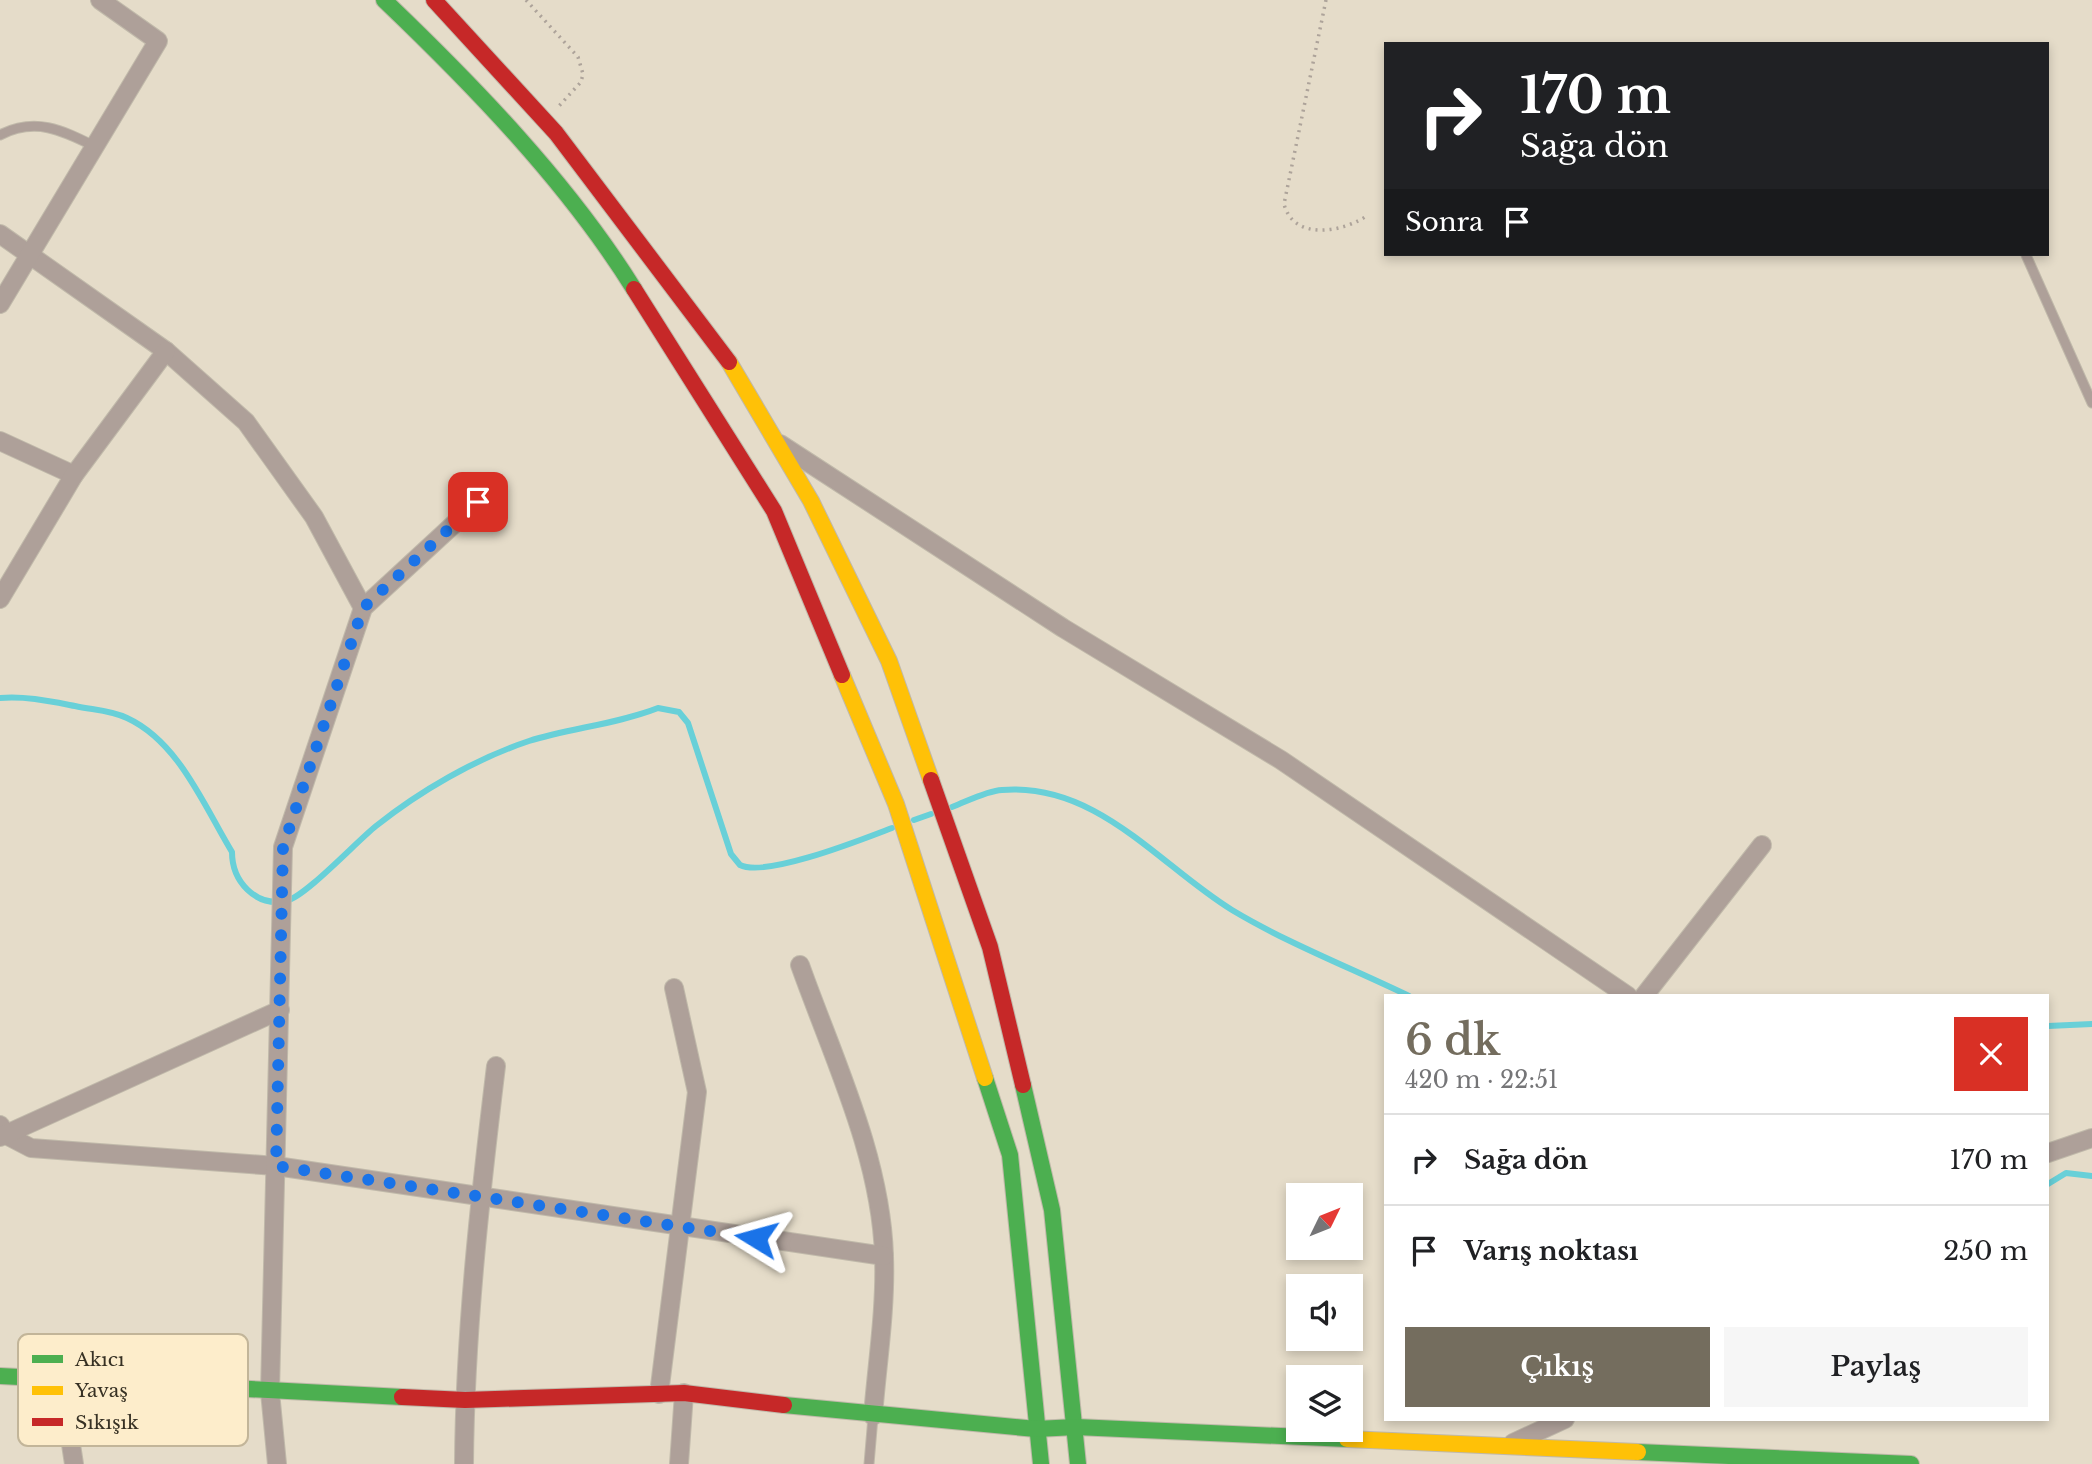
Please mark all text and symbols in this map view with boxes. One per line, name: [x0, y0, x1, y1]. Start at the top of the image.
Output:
text: 170 m: [1520, 65, 1671, 126]
icon: right: [1405, 70, 1496, 161]
text: Sağa dön: [1520, 126, 1669, 166]
icon: arrive: [1498, 203, 1536, 241]
text: Sonra: [1405, 206, 1484, 238]
pin: [448, 472, 508, 532]
icon: arrive: [459, 483, 497, 521]
text: 6 dk: [1405, 1014, 1501, 1066]
button: close: [1954, 1017, 2028, 1091]
text: 420 m · 22:51: [1405, 1066, 1558, 1094]
icon: right: [1405, 1141, 1443, 1179]
text: Sağa dön: [1464, 1144, 1588, 1176]
text: 170 m: [1949, 1144, 2028, 1176]
north arrow: [1286, 1183, 1363, 1260]
map controls: [1286, 1183, 1363, 1442]
position arrow: [719, 1201, 793, 1275]
icon: arrive: [1405, 1232, 1443, 1270]
text: Varış noktası: [1464, 1235, 1639, 1267]
text: 250 m: [1943, 1235, 2028, 1267]
button: sound: [1286, 1274, 1363, 1351]
button: Çıkış: [1405, 1327, 1710, 1407]
button: Paylaş: [1724, 1327, 2028, 1407]
legend: [18, 1334, 248, 1446]
text: Akıcı: [74, 1348, 125, 1371]
button: layers: [1286, 1365, 1363, 1442]
text: Yavaş: [74, 1379, 128, 1402]
text: Sıkışık: [75, 1411, 139, 1434]

